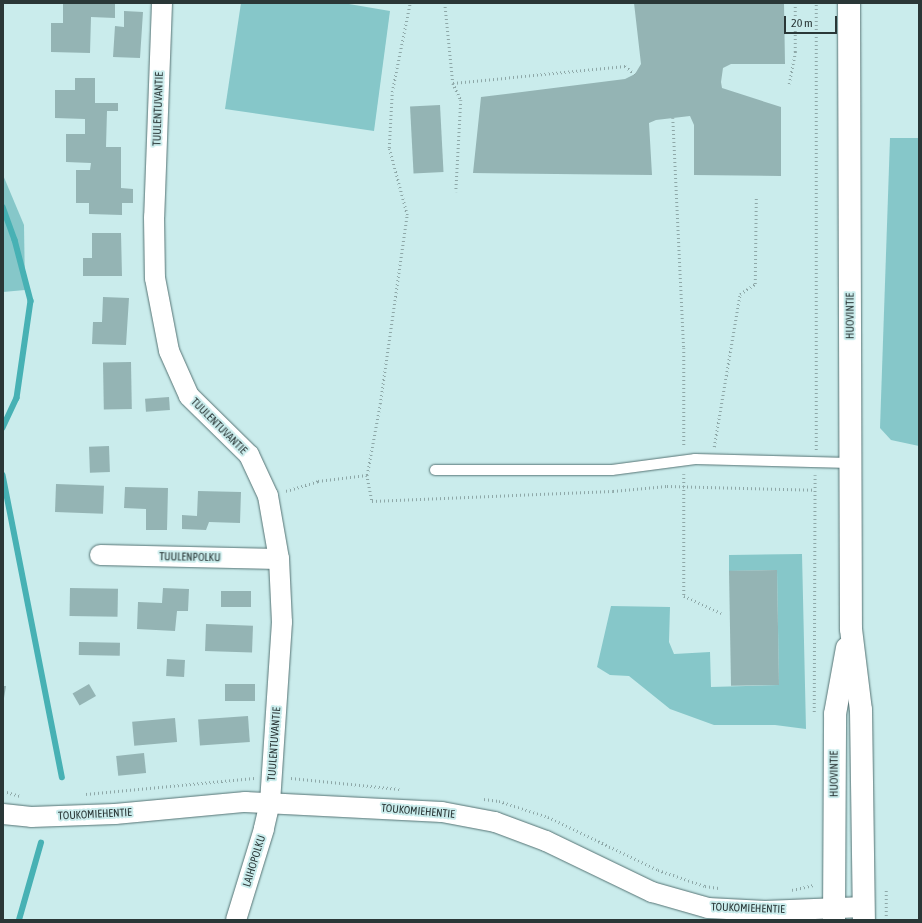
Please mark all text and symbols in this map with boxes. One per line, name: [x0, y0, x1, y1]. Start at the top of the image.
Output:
scale bar: [786, 8, 839, 34]
text: 20 m: [791, 16, 813, 30]
street label: TUULENTUVANTIE: [150, 72, 166, 146]
street label: HUOVINTIE: [843, 293, 857, 339]
street label: TUULENTUVANTIE: [188, 395, 250, 457]
street label: TUULENPOLKU: [159, 550, 221, 564]
street label: TUULENTUVANTIE: [265, 707, 283, 781]
street label: HUOVINTIE: [827, 751, 841, 797]
street label: TOUKOMIEHENTIE: [381, 801, 455, 821]
street label: TOUKOMIEHENTIE: [58, 805, 132, 823]
street label: LAIHOPOLKU: [240, 834, 268, 888]
street label: TOUKOMIEHENTIE: [711, 900, 785, 916]

